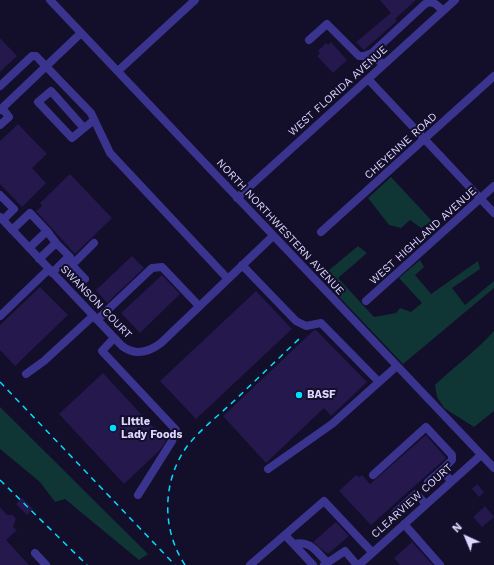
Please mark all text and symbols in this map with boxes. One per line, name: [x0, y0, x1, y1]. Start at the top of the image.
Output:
street label: WEST FLORIDA AVENUE: [286, 43, 390, 139]
street label: CHEYENNE ROAD: [362, 110, 440, 182]
street label: NORTH NORTHWESTERN AVENUE: [214, 156, 346, 298]
street label: WEST HIGHLAND AVENUE: [367, 184, 479, 288]
street label: SWANSON COURT: [58, 263, 134, 341]
place label: BASF: [307, 388, 336, 402]
marker: BASF: [294, 390, 304, 400]
place label: Little Lady Foods: [121, 415, 182, 441]
marker: Little Lady Foods: [108, 423, 118, 433]
street label: CLEARVIEW COURT: [369, 461, 455, 541]
north arrow: [446, 517, 486, 557]
text: N: [450, 520, 465, 536]

